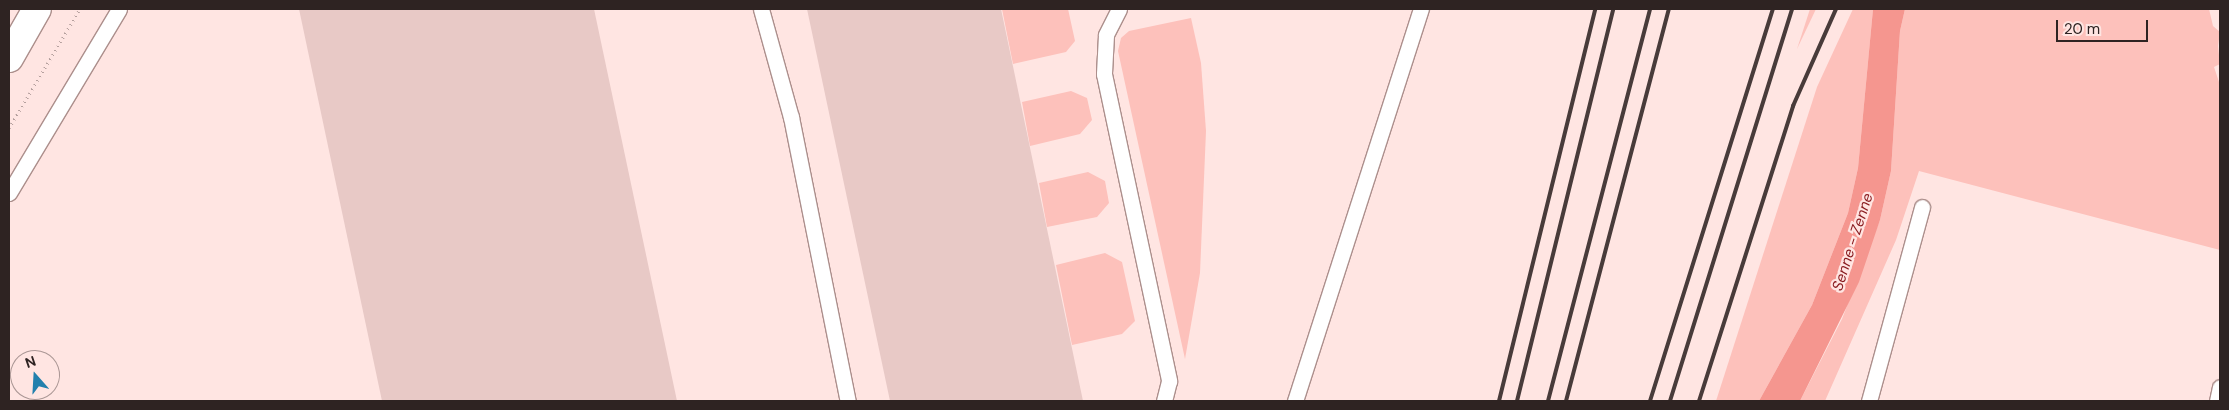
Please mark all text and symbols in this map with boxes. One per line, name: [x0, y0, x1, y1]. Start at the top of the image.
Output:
scale bar: [2059, 10, 2152, 42]
text: 20 m: [2064, 19, 2100, 39]
water label: Senne - Zenne: [1829, 191, 1877, 293]
north arrow: [10, 350, 60, 400]
text: N: [23, 352, 38, 372]

